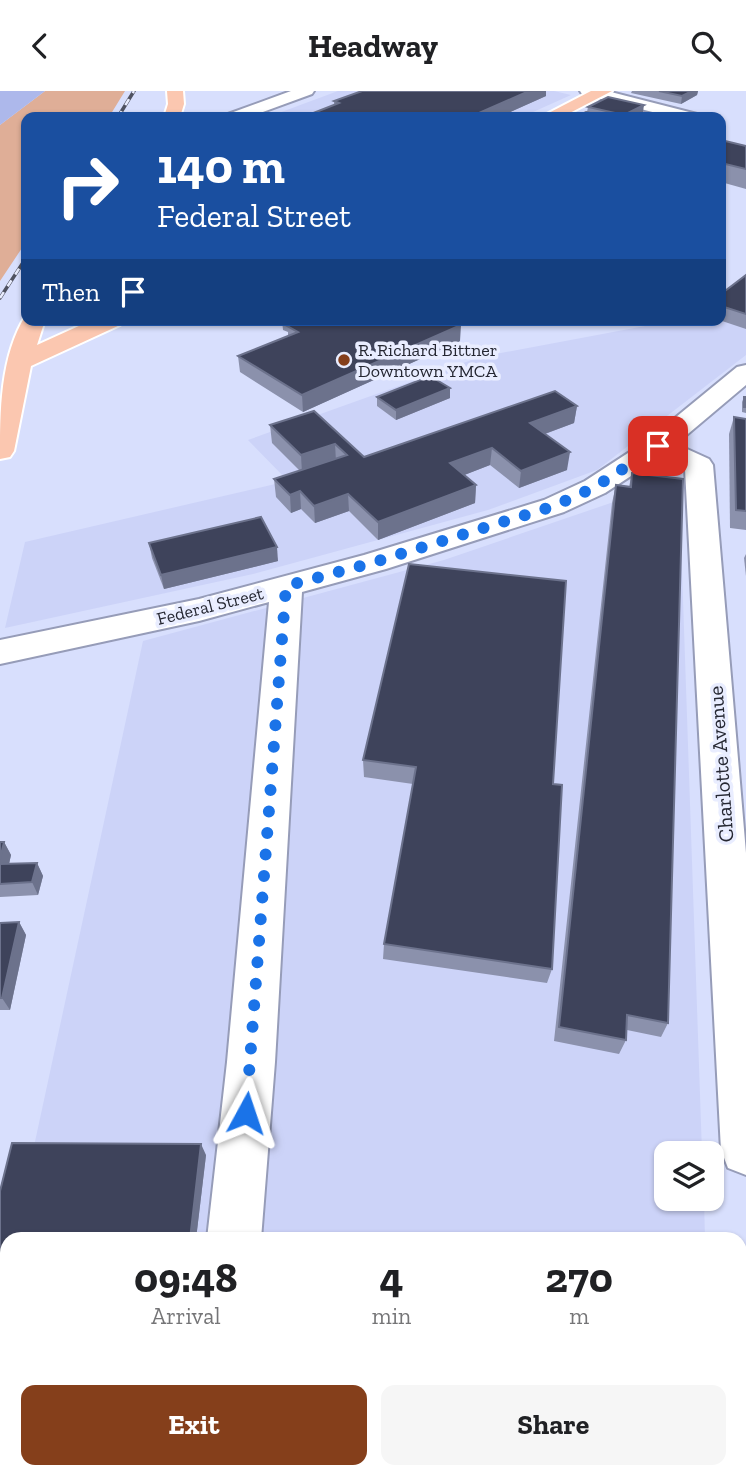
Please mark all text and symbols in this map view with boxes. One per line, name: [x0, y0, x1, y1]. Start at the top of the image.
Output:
icon: back: [21, 27, 59, 65]
text: Headway: [308, 27, 438, 65]
icon: search: [687, 27, 725, 65]
text: 140 m: [157, 137, 285, 196]
icon: right: [42, 140, 133, 231]
text: Federal Street: [157, 197, 351, 235]
icon: arrive: [114, 273, 152, 311]
text: Then: [42, 276, 100, 308]
place label: R. Richard Bittner Downtown YMCA: [358, 339, 497, 382]
marker: R. Richard Bittner Downtown YMCA: [336, 352, 352, 368]
pin: [628, 416, 688, 476]
icon: arrive: [639, 427, 677, 465]
street label: Federal Street: [154, 582, 266, 630]
street label: Charlotte Avenue: [703, 685, 738, 843]
position arrow: [209, 1076, 283, 1150]
map controls: [654, 1141, 724, 1211]
button: layers: [654, 1141, 724, 1211]
text: 09:48: [134, 1252, 238, 1303]
text: 4: [380, 1252, 404, 1303]
text: 270: [545, 1252, 613, 1303]
text: Arrival: [151, 1302, 221, 1330]
text: min: [372, 1302, 411, 1330]
text: m: [569, 1302, 589, 1330]
button: Exit: [21, 1385, 367, 1465]
button: Share: [381, 1385, 726, 1465]

